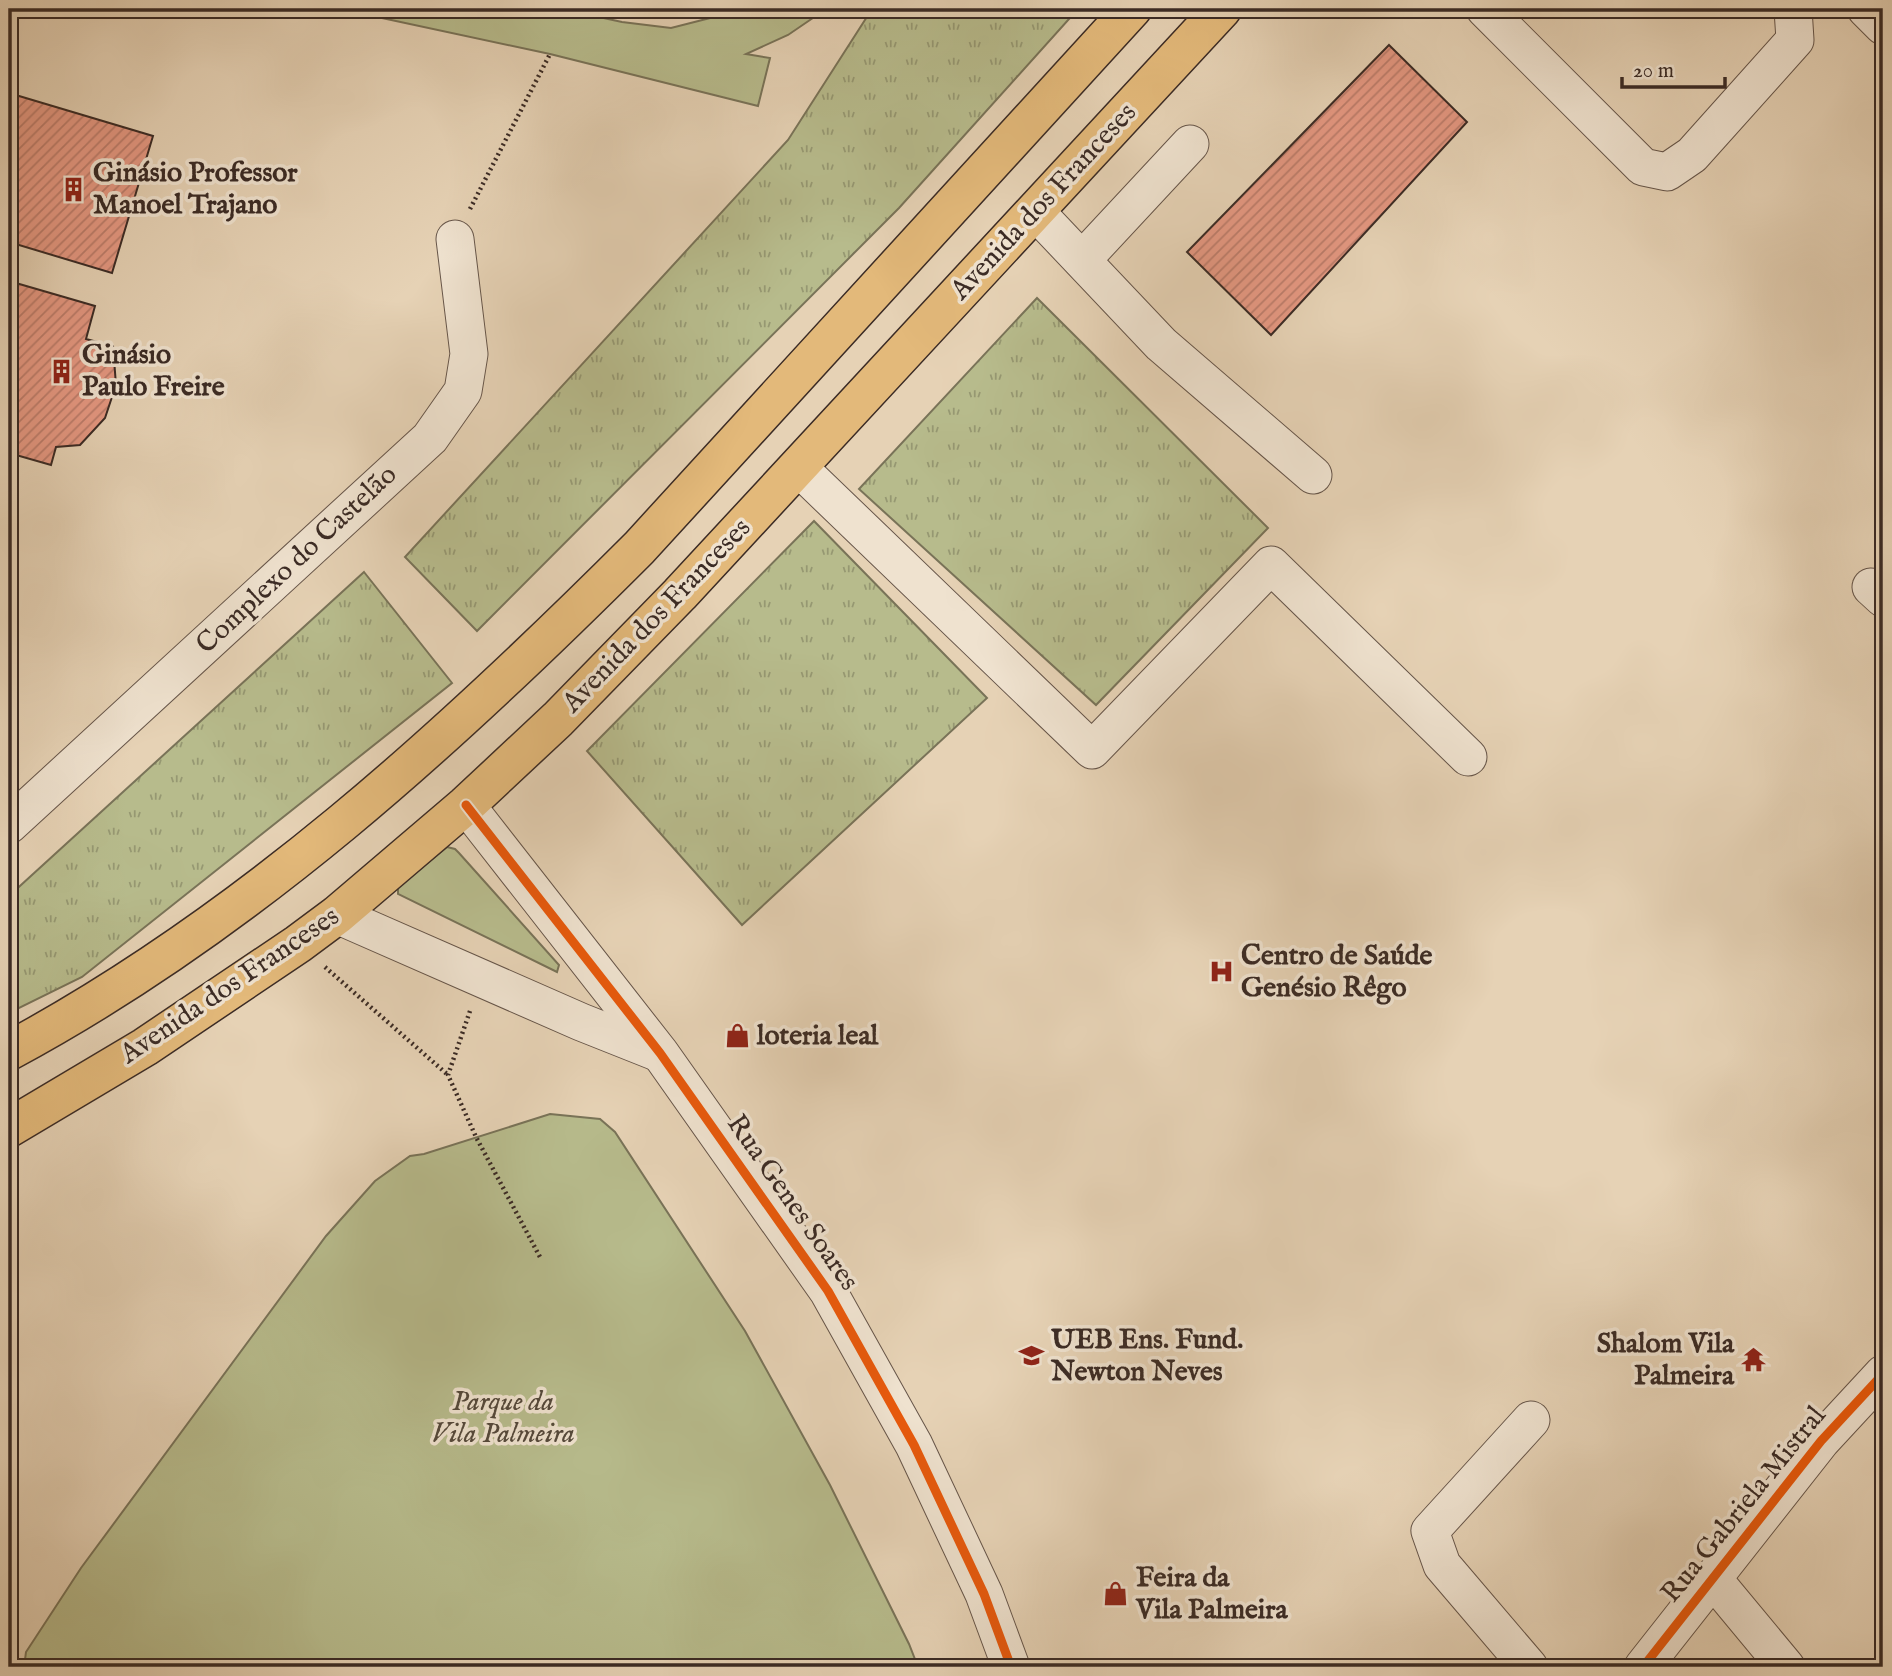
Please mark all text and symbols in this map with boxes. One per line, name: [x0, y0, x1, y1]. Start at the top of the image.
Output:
scale bar: [1622, 46, 1726, 90]
text: 20 m: [1633, 58, 1674, 85]
street label: Avenida dos Franceses: [943, 96, 1144, 309]
place label: Ginásio Professor Manoel Trajano: [93, 156, 298, 223]
building icon: Ginásio Professor Manoel Trajano: [59, 175, 87, 203]
place label: Ginásio Paulo Freire: [82, 338, 225, 405]
building icon: Ginásio Paulo Freire: [48, 357, 76, 385]
street label: Complexo do Castelão: [189, 458, 405, 662]
street label: Avenida dos Franceses: [554, 511, 759, 721]
street label: Avenida dos Franceses: [113, 900, 346, 1073]
place label: Centro de Saúde Genésio Rêgo: [1241, 939, 1433, 1006]
hospital icon: Centro de Saúde Genésio Rêgo: [1207, 958, 1235, 986]
place label: loteria leal: [756, 1019, 880, 1054]
shop icon: loteria leal: [723, 1022, 751, 1050]
street label: Rua Genes Soares: [718, 1108, 866, 1298]
place label: UEB Ens. Fund. Newton Neves: [1050, 1323, 1243, 1390]
place label: Shalom Vila Palmeira: [1597, 1327, 1735, 1394]
school or university icon: UEB Ens. Fund. Newton Neves: [1017, 1342, 1045, 1370]
temple icon: Shalom Vila Palmeira: [1740, 1346, 1768, 1374]
park label: Parque da Vila Palmeira: [431, 1385, 575, 1452]
street label: Rua Gabriela Mistral: [1654, 1399, 1834, 1610]
place label: Feira da Vila Palmeira: [1135, 1561, 1289, 1628]
shop icon: Feira da Vila Palmeira: [1102, 1580, 1130, 1608]

